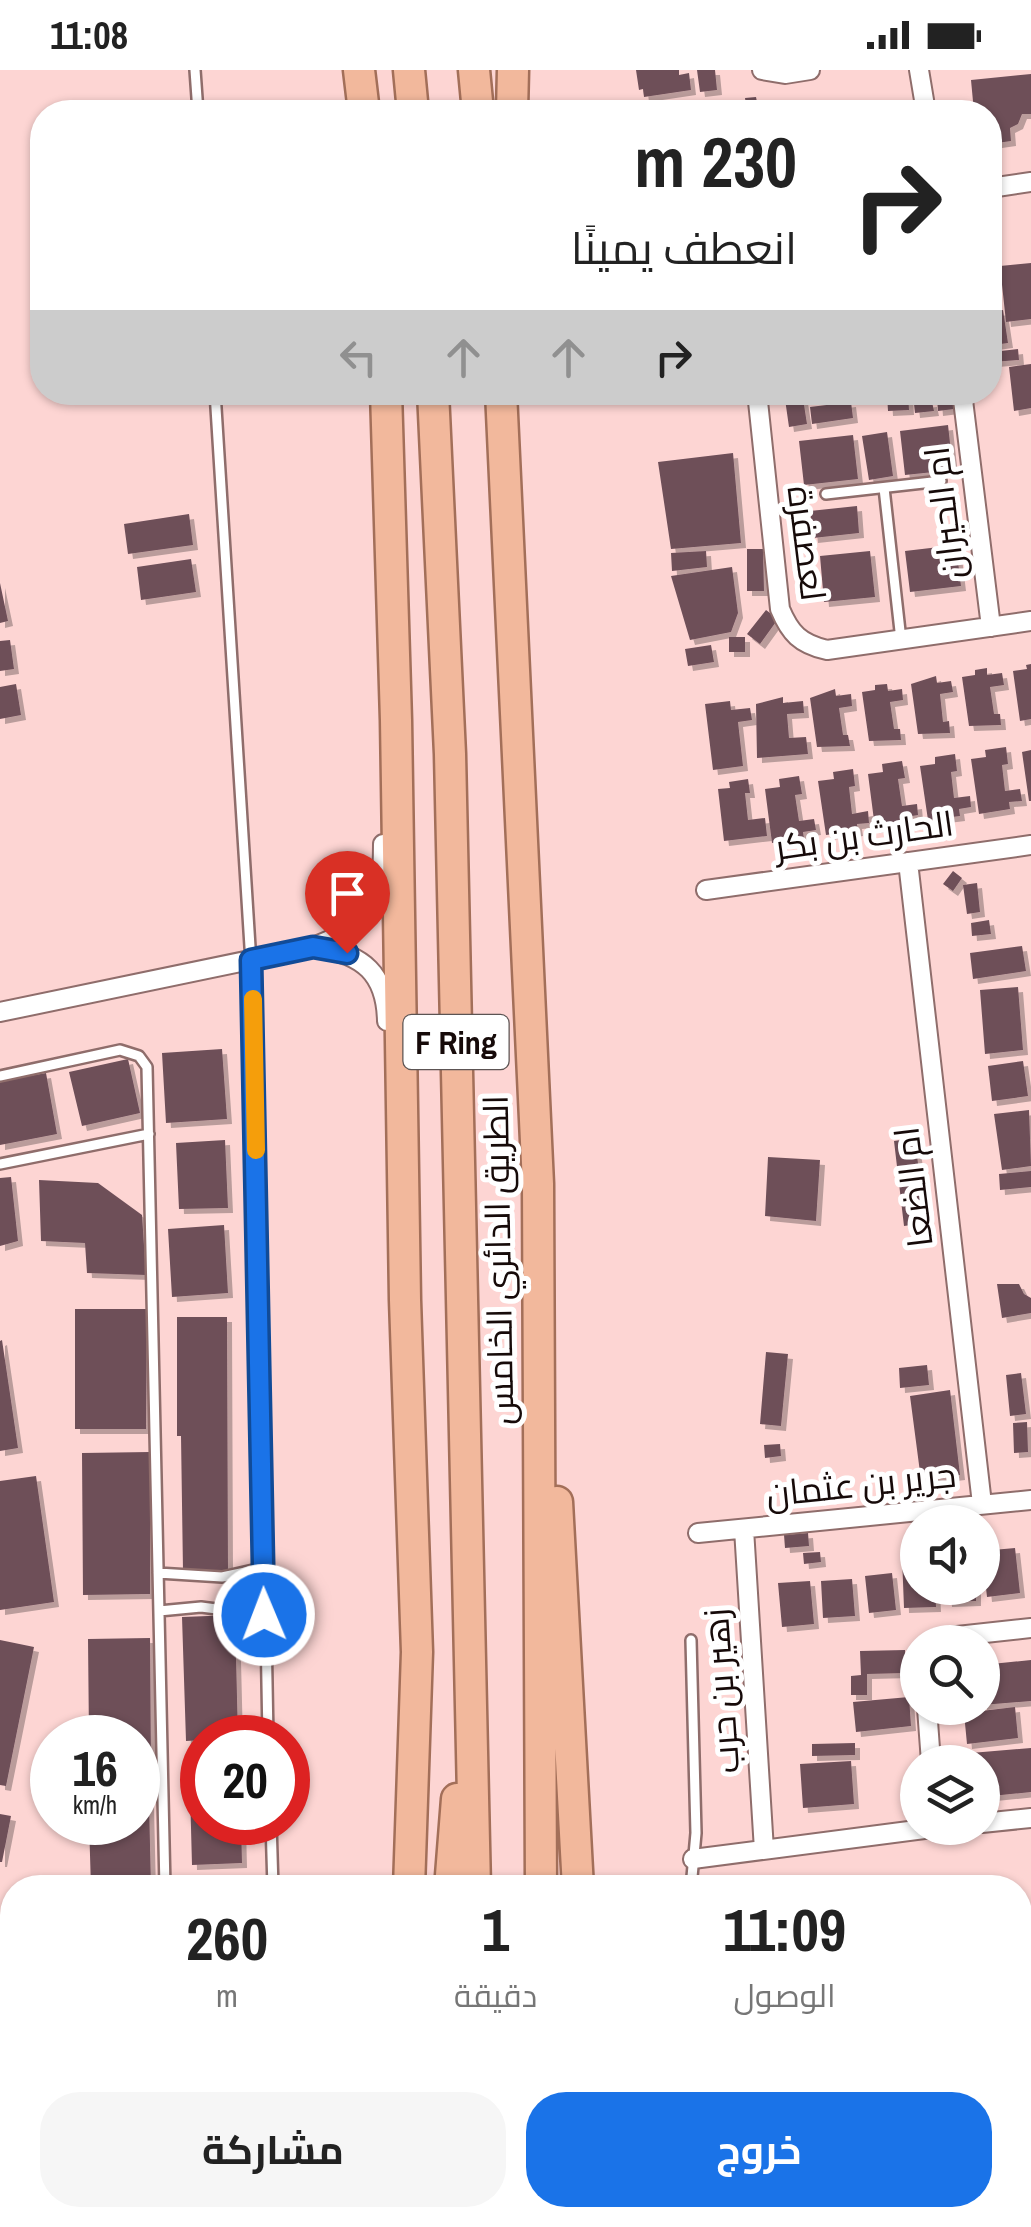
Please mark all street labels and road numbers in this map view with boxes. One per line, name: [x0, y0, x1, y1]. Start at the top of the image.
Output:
street label: ام الحيران: [913, 444, 976, 582]
street label: لعصفرة: [777, 483, 837, 603]
street label: الحارث بن بكر: [770, 799, 956, 871]
road number: F Ring: [404, 1015, 508, 1069]
street label: الطريق الدائري الخامس: [472, 1094, 528, 1425]
street label: ام الضعا: [882, 1124, 945, 1250]
street label: جرير بن عثمان: [764, 1451, 958, 1517]
street label: زهير بن حرب: [692, 1607, 750, 1775]

